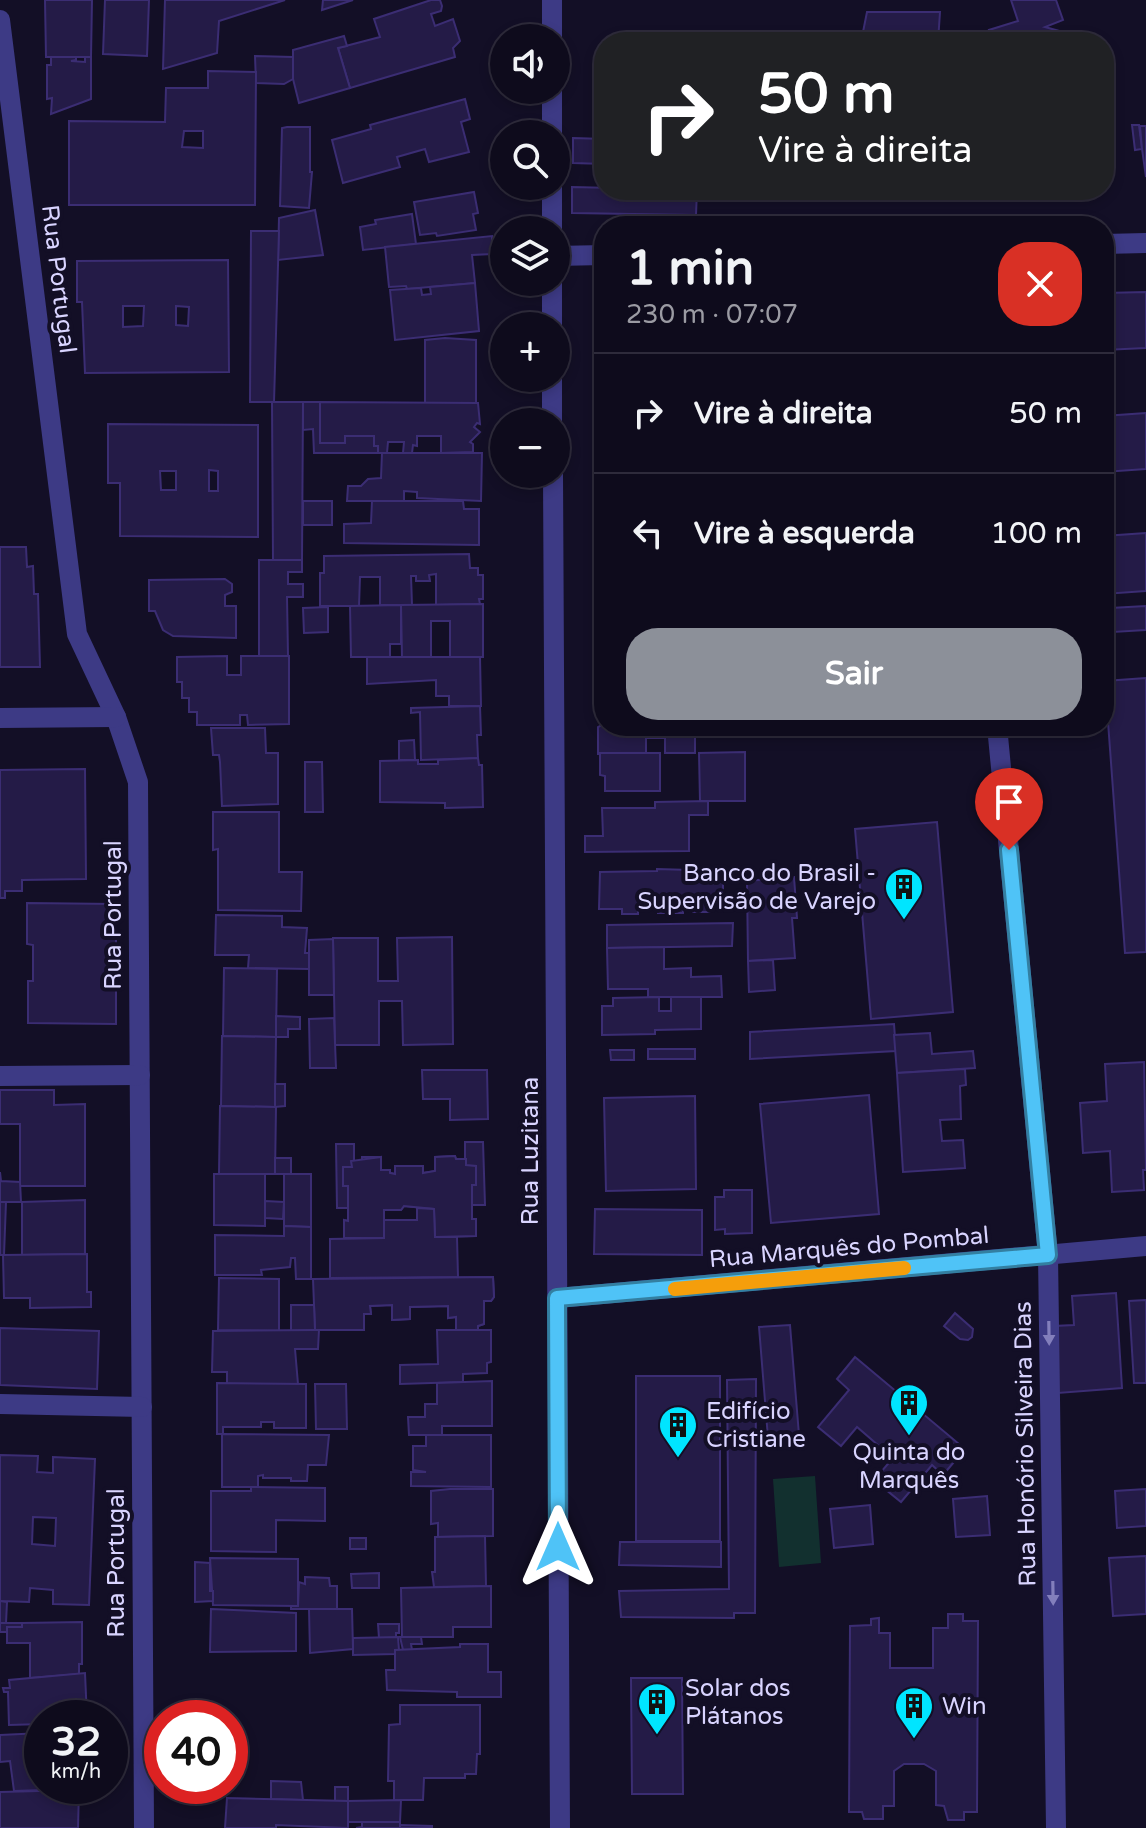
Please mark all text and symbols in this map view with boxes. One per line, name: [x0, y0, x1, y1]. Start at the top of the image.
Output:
map controls: [490, 24, 570, 488]
button: sound: [490, 24, 570, 104]
text: 50 m: [758, 61, 894, 128]
icon: right: [626, 64, 730, 168]
button: search: [490, 120, 570, 200]
text: Vire à direita: [758, 129, 972, 172]
street label: Rua Portugal: [35, 203, 82, 355]
button: layers: [490, 216, 570, 296]
text: 1 min: [626, 240, 754, 298]
button: close: [998, 242, 1082, 326]
text: 230 m · 07:07: [626, 299, 798, 330]
button: +: [490, 312, 570, 392]
icon: right: [626, 391, 670, 435]
text: Vire à direita: [694, 395, 873, 432]
text: 50 m: [1009, 395, 1082, 432]
button: −: [490, 408, 570, 488]
icon: left: [626, 511, 670, 555]
text: Vire à esquerda: [694, 515, 915, 552]
text: 100 m: [990, 515, 1082, 552]
button: Sair: [626, 628, 1082, 720]
pin: [975, 768, 1043, 850]
icon: arrive: [987, 780, 1031, 824]
street label: Rua Portugal: [99, 840, 128, 990]
place label: Banco do Brasil - Supervisão de Varejo: [637, 859, 876, 916]
building icon: Banco do Brasil - Supervisão de Varejo: [883, 866, 925, 921]
street label: Rua Luzitana: [516, 1077, 545, 1225]
street label: Rua Marquês do Pombal: [708, 1221, 990, 1274]
street label: Rua Honório Silveira Dias: [1009, 1301, 1042, 1587]
one-way arrow: [1043, 1321, 1055, 1346]
building icon: Quinta do Marquês: [888, 1382, 930, 1437]
place label: Edifício Cristiane: [706, 1397, 806, 1454]
building icon: Edifício Cristiane: [657, 1404, 699, 1459]
place label: Quinta do Marquês: [853, 1438, 965, 1495]
street label: Rua Portugal: [102, 1488, 131, 1638]
position arrow: [516, 1505, 600, 1589]
one-way arrow: [1047, 1581, 1059, 1606]
place label: Solar dos Plátanos: [685, 1674, 791, 1731]
building icon: Solar dos Plátanos: [636, 1681, 678, 1736]
building icon: Win: [893, 1685, 935, 1740]
place label: Win: [942, 1692, 987, 1721]
speed limit sign: 40: [144, 1700, 248, 1804]
text: 32: [51, 1718, 101, 1766]
text: km/h: [51, 1760, 101, 1784]

